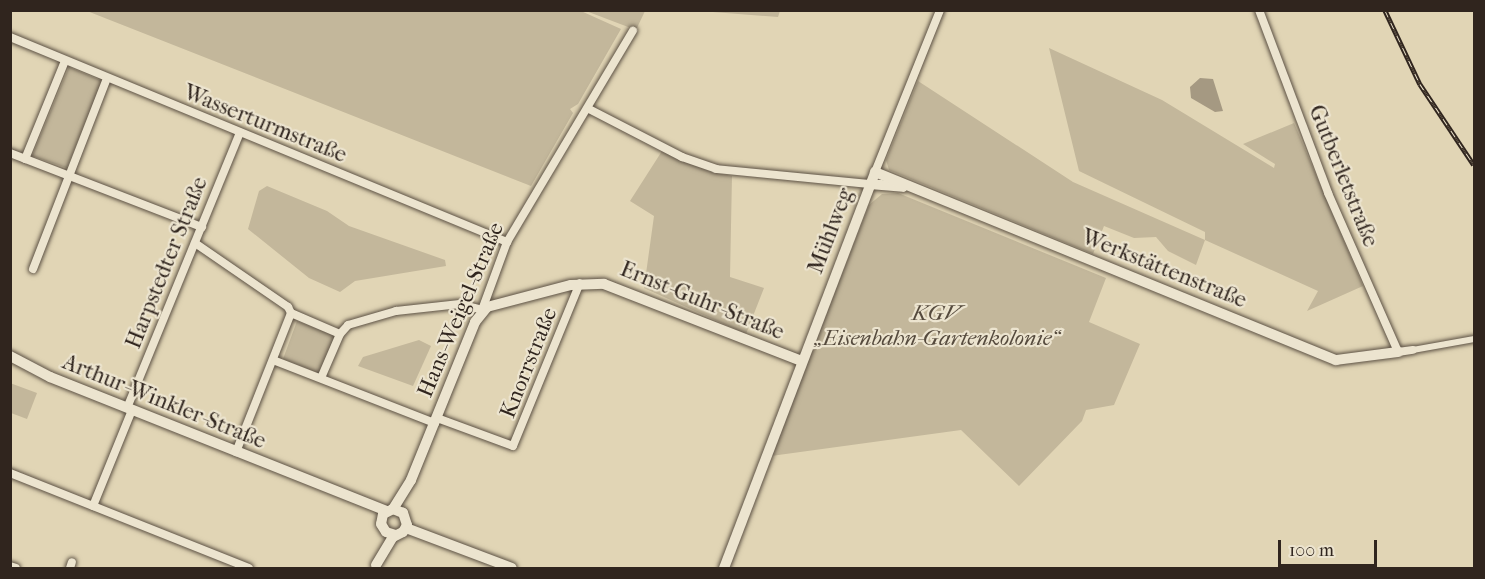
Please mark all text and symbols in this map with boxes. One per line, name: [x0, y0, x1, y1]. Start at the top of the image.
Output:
street label: Wasserturmstraße: [180, 79, 350, 169]
street label: Gutberletstraße: [1303, 101, 1383, 251]
street label: Harpstedter Straße: [121, 173, 213, 353]
street label: Mühlweg: [803, 185, 859, 277]
street label: Hans-Weigel-Straße: [412, 218, 510, 402]
street label: Werkstättenstraße: [1078, 224, 1250, 314]
street label: Ernst-Guhr-Straße: [616, 256, 788, 346]
park label: KGV „Eisenbahn-Gartenkolonie“: [814, 300, 1060, 352]
street label: Knorrstraße: [495, 304, 563, 422]
street label: Arthur-Winkler-Straße: [59, 349, 269, 455]
scale bar: [1281, 528, 1380, 566]
text: 100 m: [1289, 540, 1334, 561]

